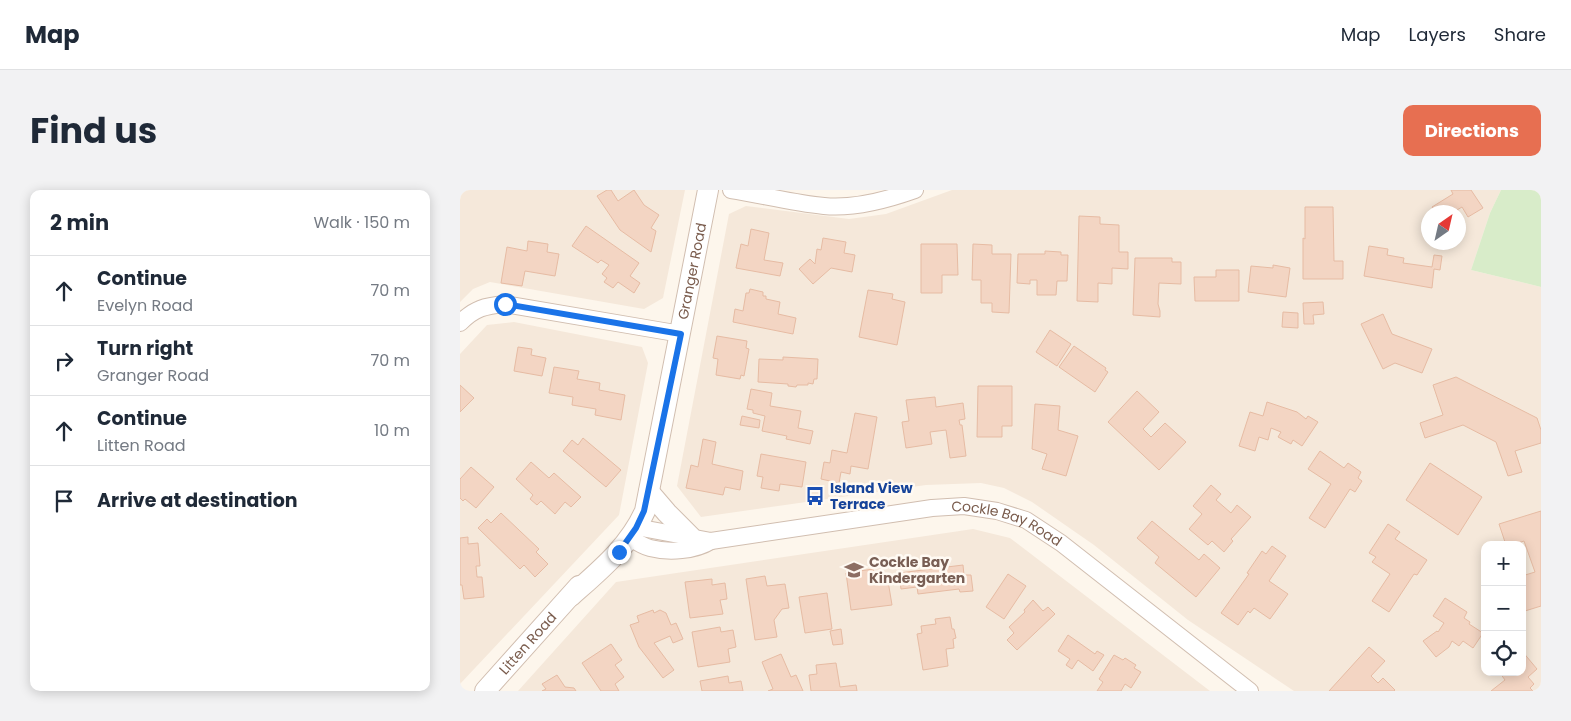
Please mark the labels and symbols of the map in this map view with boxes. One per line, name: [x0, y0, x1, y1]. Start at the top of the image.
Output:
north arrow: [1421, 205, 1466, 250]
street label: Granger Road: [673, 221, 711, 321]
route start: [494, 293, 517, 316]
place label: Island View Terrace: [830, 478, 913, 514]
bus stop icon: Island View Terrace: [804, 485, 826, 507]
street label: Cockle Bay Road: [951, 496, 1066, 551]
route end: [608, 541, 631, 564]
place label: Cockle Bay Kindergarten: [869, 552, 965, 588]
school or university icon: Cockle Bay Kindergarten: [843, 559, 865, 581]
street label: Litten Road: [494, 608, 561, 679]

